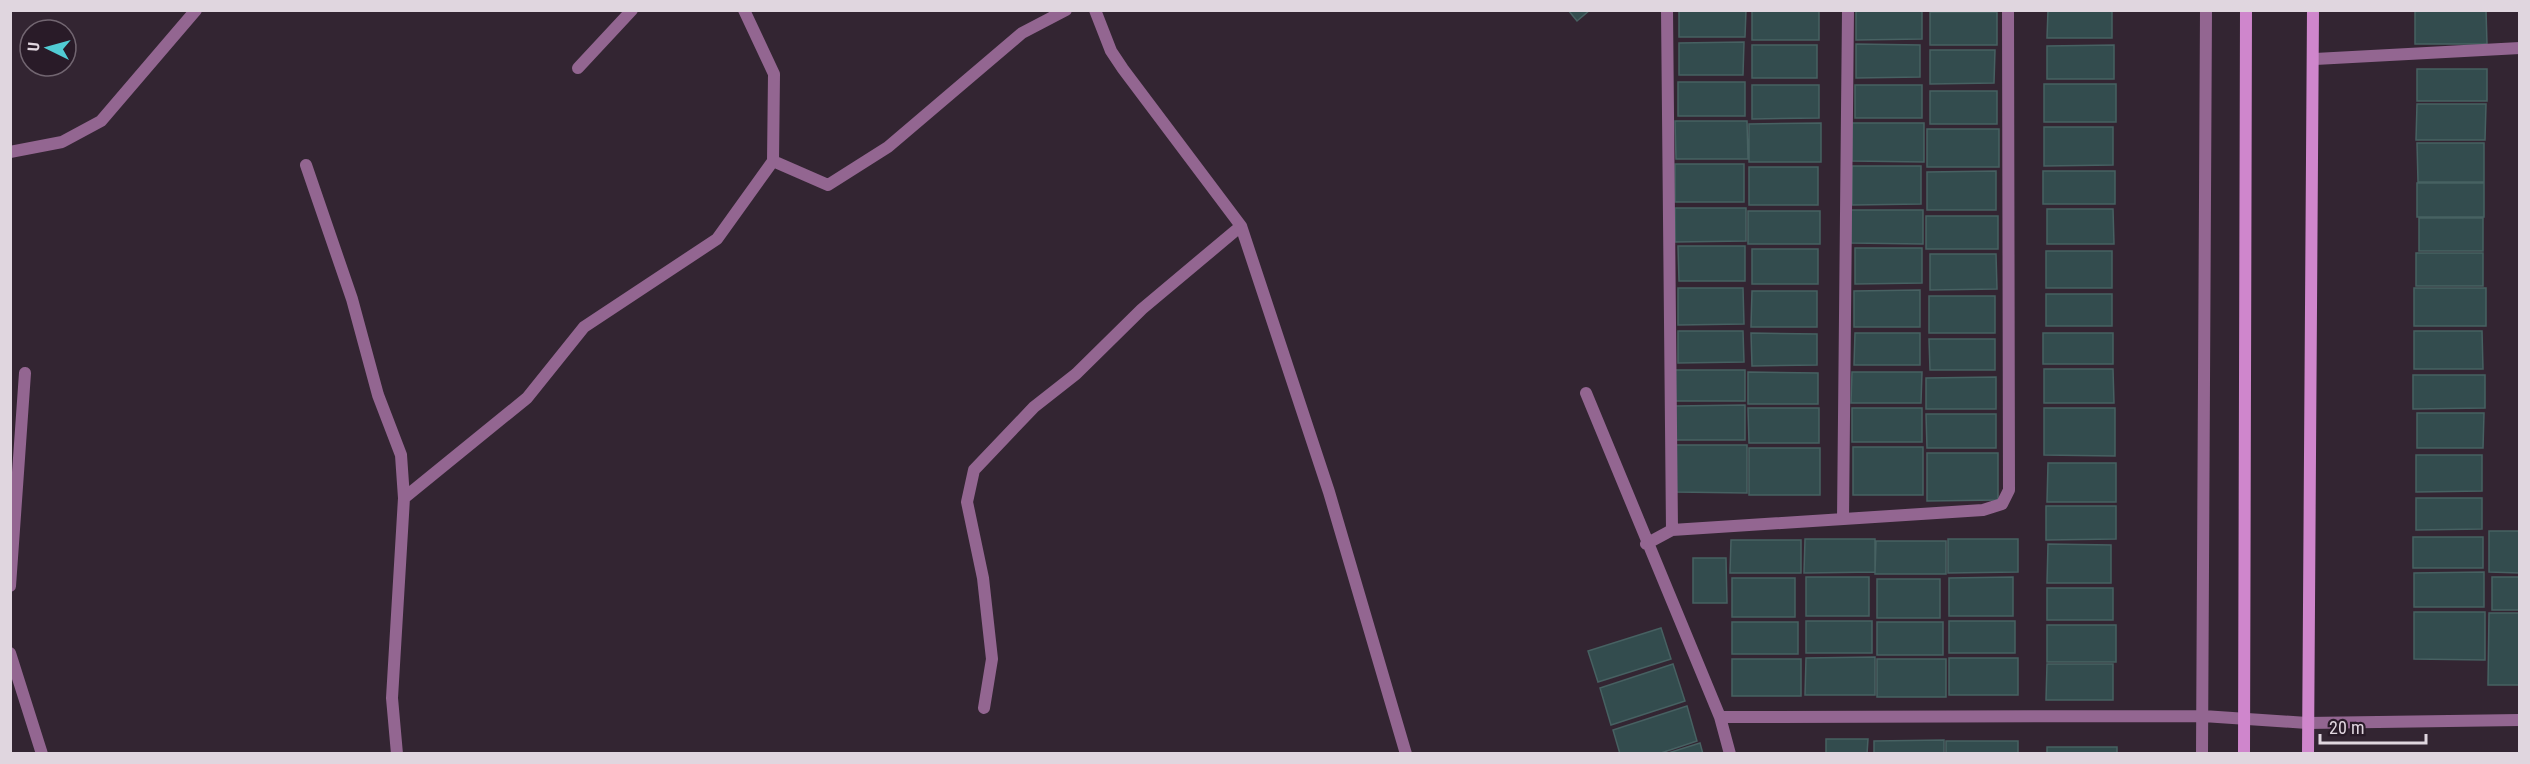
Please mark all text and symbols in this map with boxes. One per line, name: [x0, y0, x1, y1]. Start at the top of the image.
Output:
north arrow: [18, 18, 78, 78]
text: U: [24, 41, 43, 52]
scale bar: [2320, 707, 2426, 745]
text: 20 m: [2329, 717, 2364, 738]

